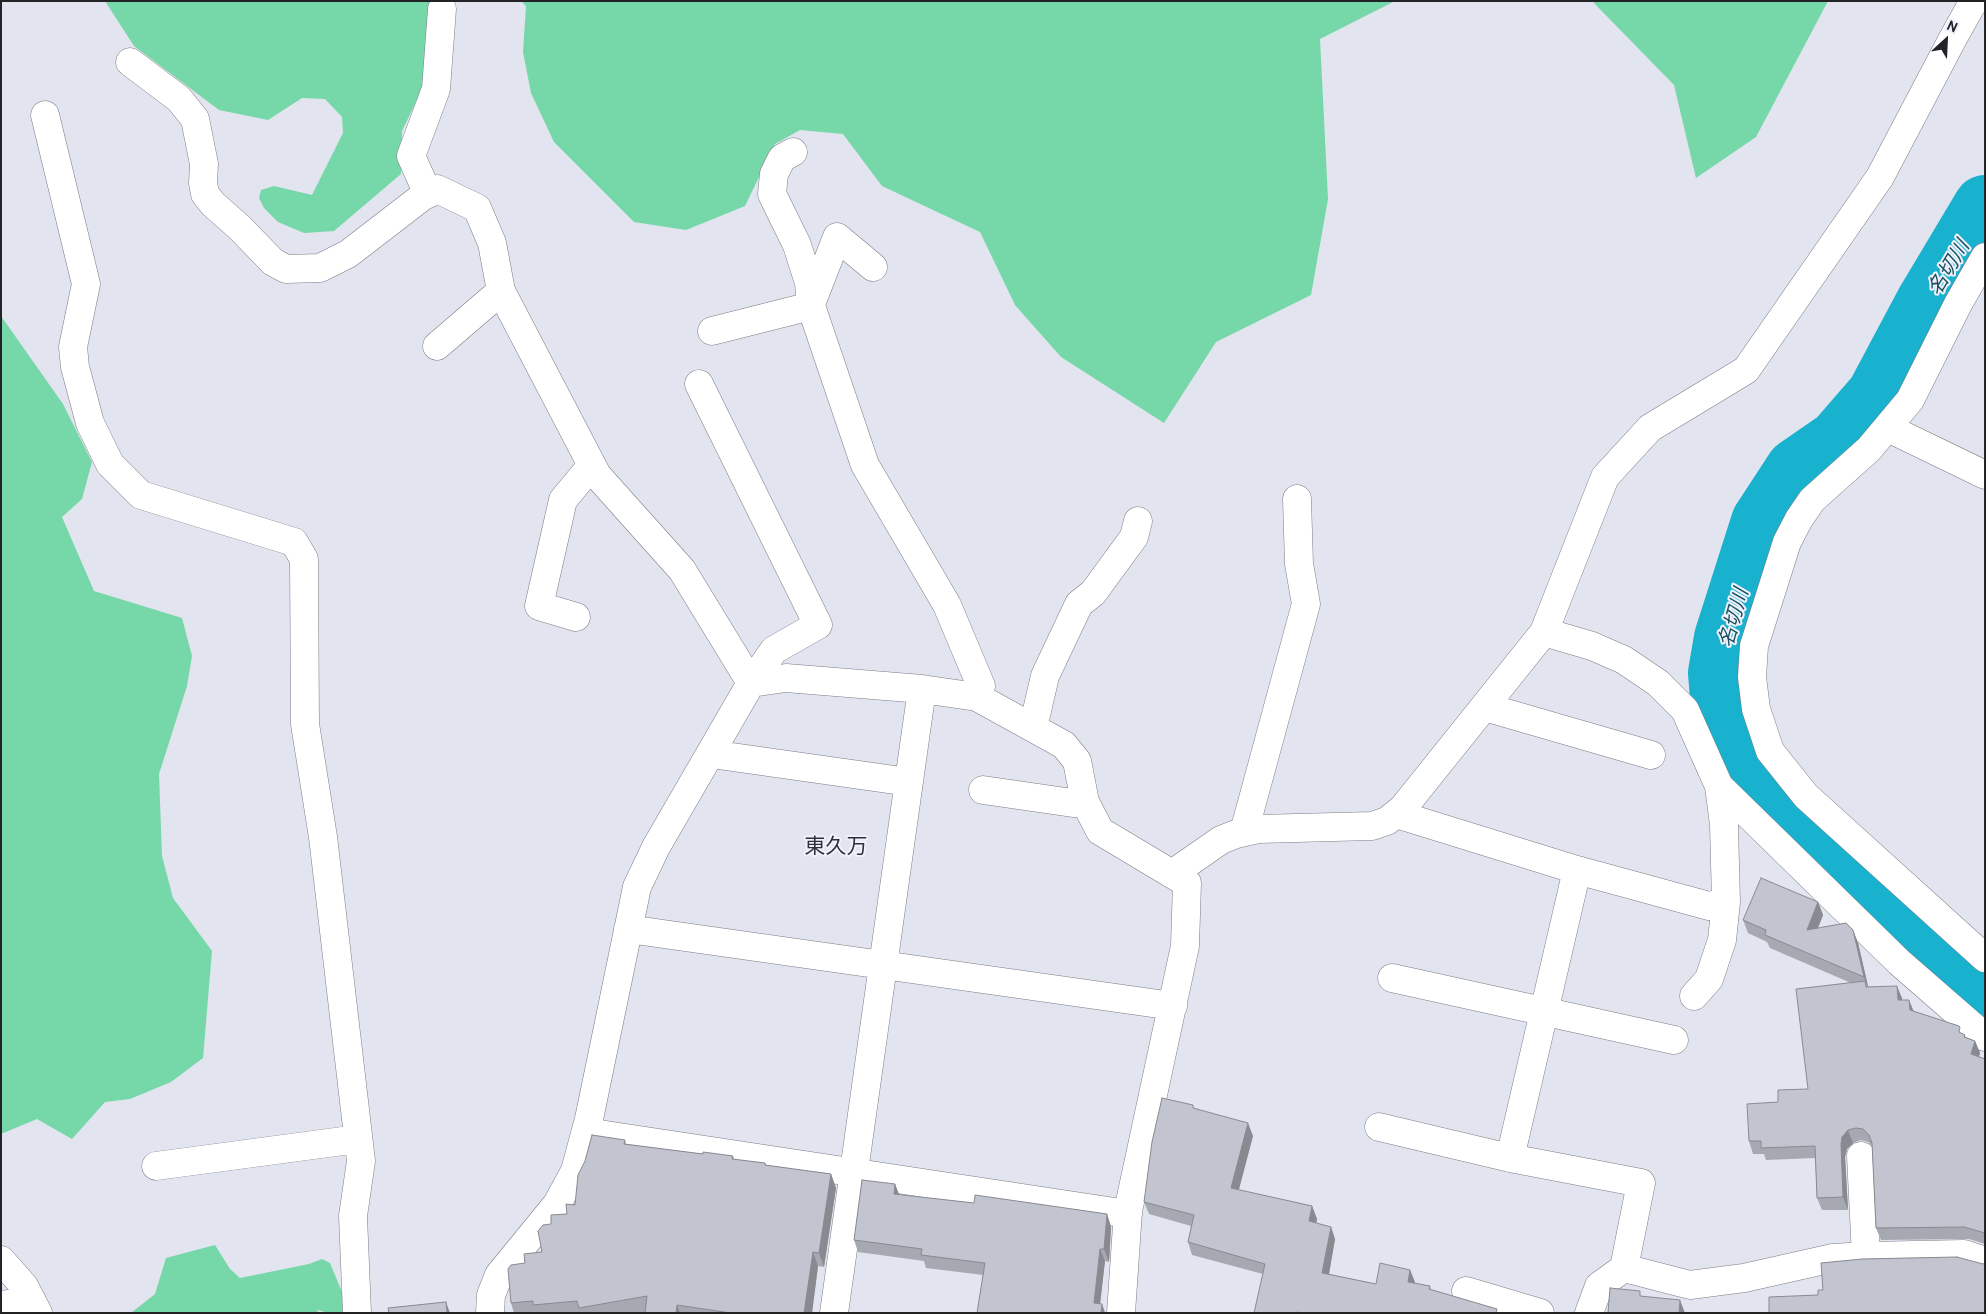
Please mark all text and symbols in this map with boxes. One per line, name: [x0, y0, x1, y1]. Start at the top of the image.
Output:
north arrow: [1921, 15, 1971, 65]
text: N: [1944, 16, 1961, 37]
water label: 名切川: [1923, 236, 1975, 300]
water label: 名切川: [1714, 586, 1754, 650]
district label: 東久万: [805, 834, 867, 860]

